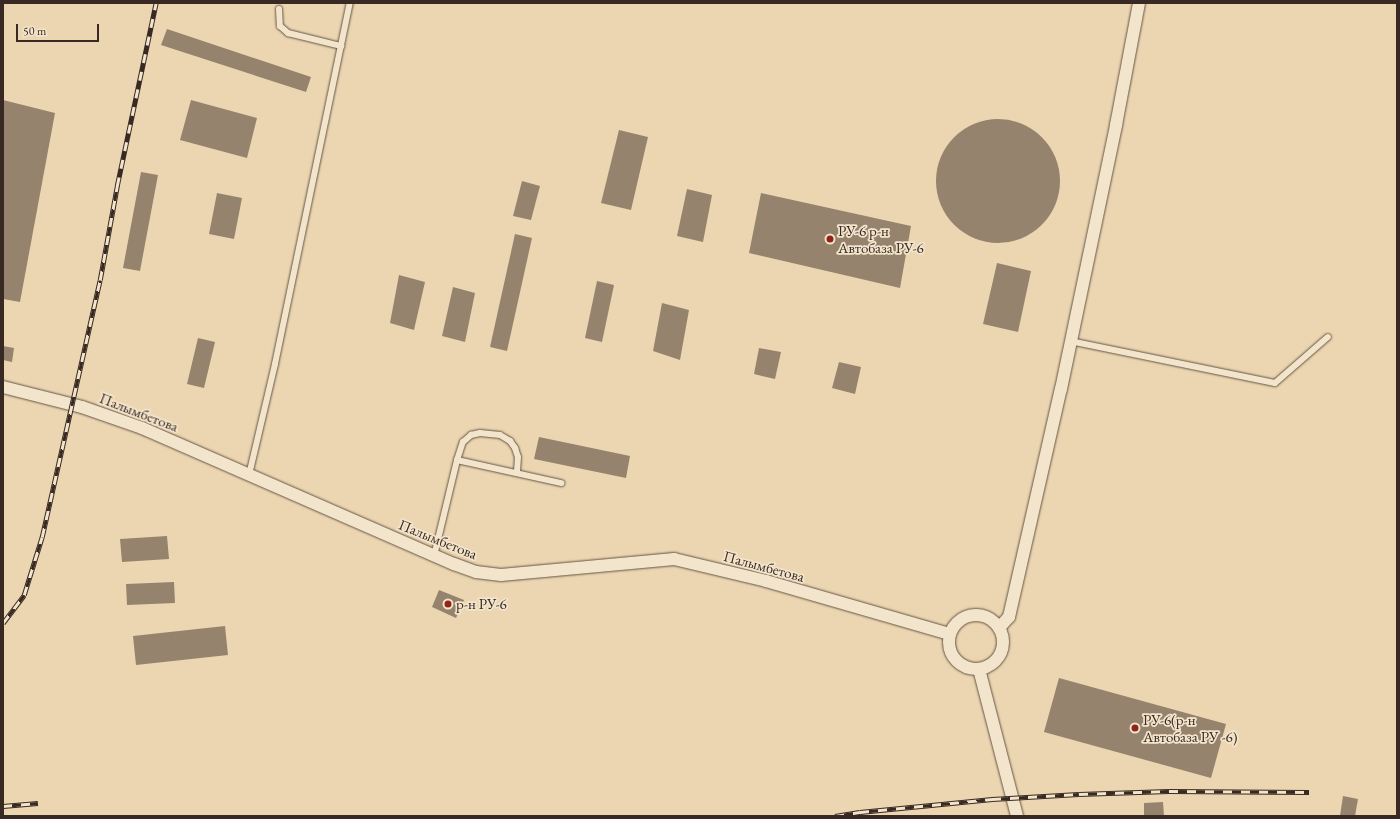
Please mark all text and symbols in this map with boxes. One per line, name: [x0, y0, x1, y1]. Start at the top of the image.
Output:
scale bar: [18, 16, 101, 42]
text: 50 m: [23, 23, 46, 39]
place label: РУ-6 р-н Автобаза РУ-6: [838, 221, 924, 256]
marker: РУ-6 р-н Автобаза РУ-6: [825, 234, 835, 244]
street label: Палымбетова: [97, 389, 181, 435]
street label: Палымбетова: [396, 515, 480, 563]
street label: Палымбетова: [722, 547, 806, 585]
place label: р-н РУ-6: [456, 595, 507, 613]
marker: р-н РУ-6: [443, 599, 453, 609]
place label: РУ-6(р-н Автобаза РУ -6): [1143, 710, 1238, 745]
marker: РУ-6(р-н Автобаза РУ -6): [1130, 723, 1140, 733]

